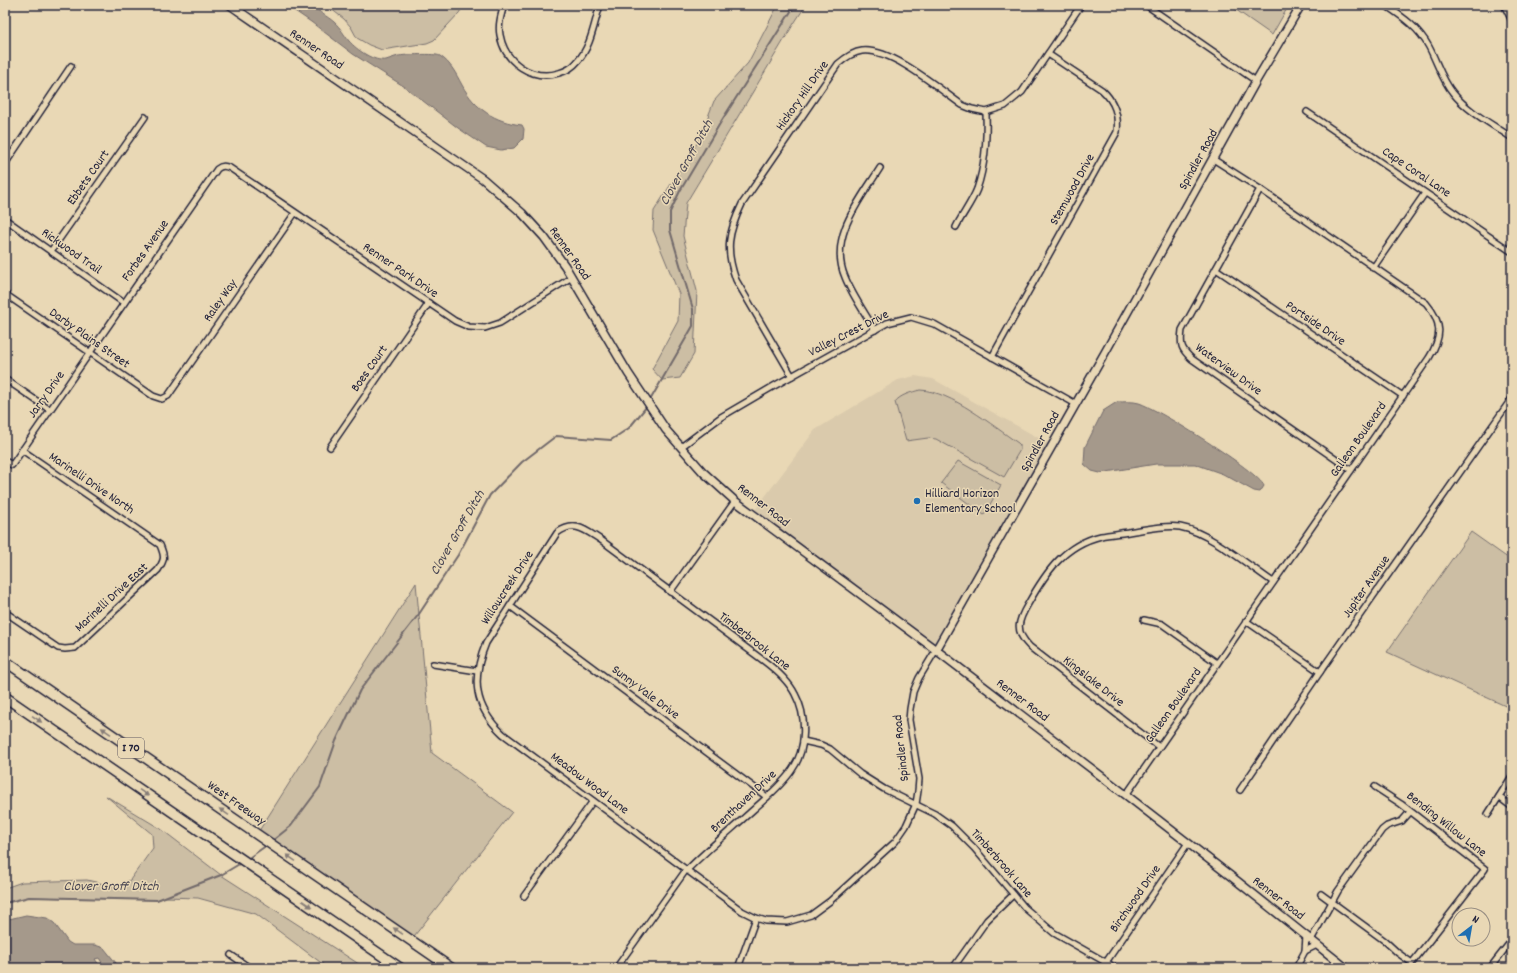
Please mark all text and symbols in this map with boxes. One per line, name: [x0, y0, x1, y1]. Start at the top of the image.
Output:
street label: Renner Road: [285, 25, 347, 75]
street label: Hickory Hill Drive: [772, 57, 834, 135]
water label: Clover Groff Ditch: [655, 116, 719, 209]
street label: Spindler Road: [1174, 126, 1224, 194]
street label: Cape Coral Lane: [1378, 143, 1455, 203]
street label: Ebbets Court: [63, 146, 115, 209]
street label: Stemwood Drive: [1045, 150, 1101, 229]
street label: Forbes Avenue: [118, 216, 175, 286]
street label: Renner Road: [543, 223, 595, 285]
street label: Rickwood Trail: [37, 224, 105, 280]
street label: Renner Park Drive: [358, 239, 442, 304]
street label: Raley Way: [199, 275, 243, 326]
street label: Portside Drive: [1281, 297, 1349, 351]
street label: Darby Plains Street: [45, 304, 134, 374]
street label: Valley Crest Drive: [806, 305, 893, 362]
street label: Waterview Drive: [1191, 339, 1266, 401]
street label: Boes Court: [347, 341, 393, 396]
street label: Jarry Drive: [24, 367, 70, 422]
street label: Galleon Boulevard: [1326, 398, 1392, 482]
street label: Spindler Road: [1016, 408, 1066, 476]
street label: Marinelli Drive North: [44, 448, 138, 520]
street label: Renner Road: [733, 479, 793, 533]
place label: Hilliard Horizon Elementary School: [925, 485, 1016, 519]
water label: Clover Groff Ditch: [426, 486, 491, 579]
marker: Hilliard Horizon Elementary School: [912, 496, 922, 506]
street label: Willowcreek Drive: [477, 547, 539, 629]
street label: Jupiter Avenue: [1338, 552, 1396, 622]
street label: Marinelli Drive East: [71, 559, 153, 637]
street label: Timberbrook Lane: [714, 608, 794, 676]
street label: Kingslake Drive: [1058, 652, 1128, 712]
street label: Sunny Vale Drive: [607, 661, 683, 725]
street label: Galleon Boulevard: [1141, 664, 1207, 748]
street label: Renner Road: [992, 675, 1052, 727]
street label: Spindler Road: [889, 714, 915, 782]
one-way arrow: [32, 715, 42, 723]
one-way arrow: [101, 727, 111, 735]
road number: I 70: [118, 738, 144, 758]
street label: Meadow Wood Lane: [546, 748, 632, 820]
street label: Brenthaven Drive: [707, 766, 782, 838]
street label: West Freeway: [203, 777, 270, 832]
street label: Bending Willow Lane: [1402, 788, 1490, 863]
one-way arrow: [139, 789, 150, 797]
one-way arrow: [219, 808, 230, 816]
street label: Timberbrook Lane: [966, 825, 1037, 903]
one-way arrow: [286, 854, 296, 862]
street label: Birchwood Drive: [1106, 861, 1166, 937]
street label: Renner Road: [1248, 872, 1308, 926]
water label: Clover Groff Ditch: [63, 877, 159, 897]
one-way arrow: [302, 900, 312, 908]
north arrow: [1451, 907, 1491, 947]
text: N: [1469, 912, 1482, 929]
one-way arrow: [392, 928, 404, 935]

